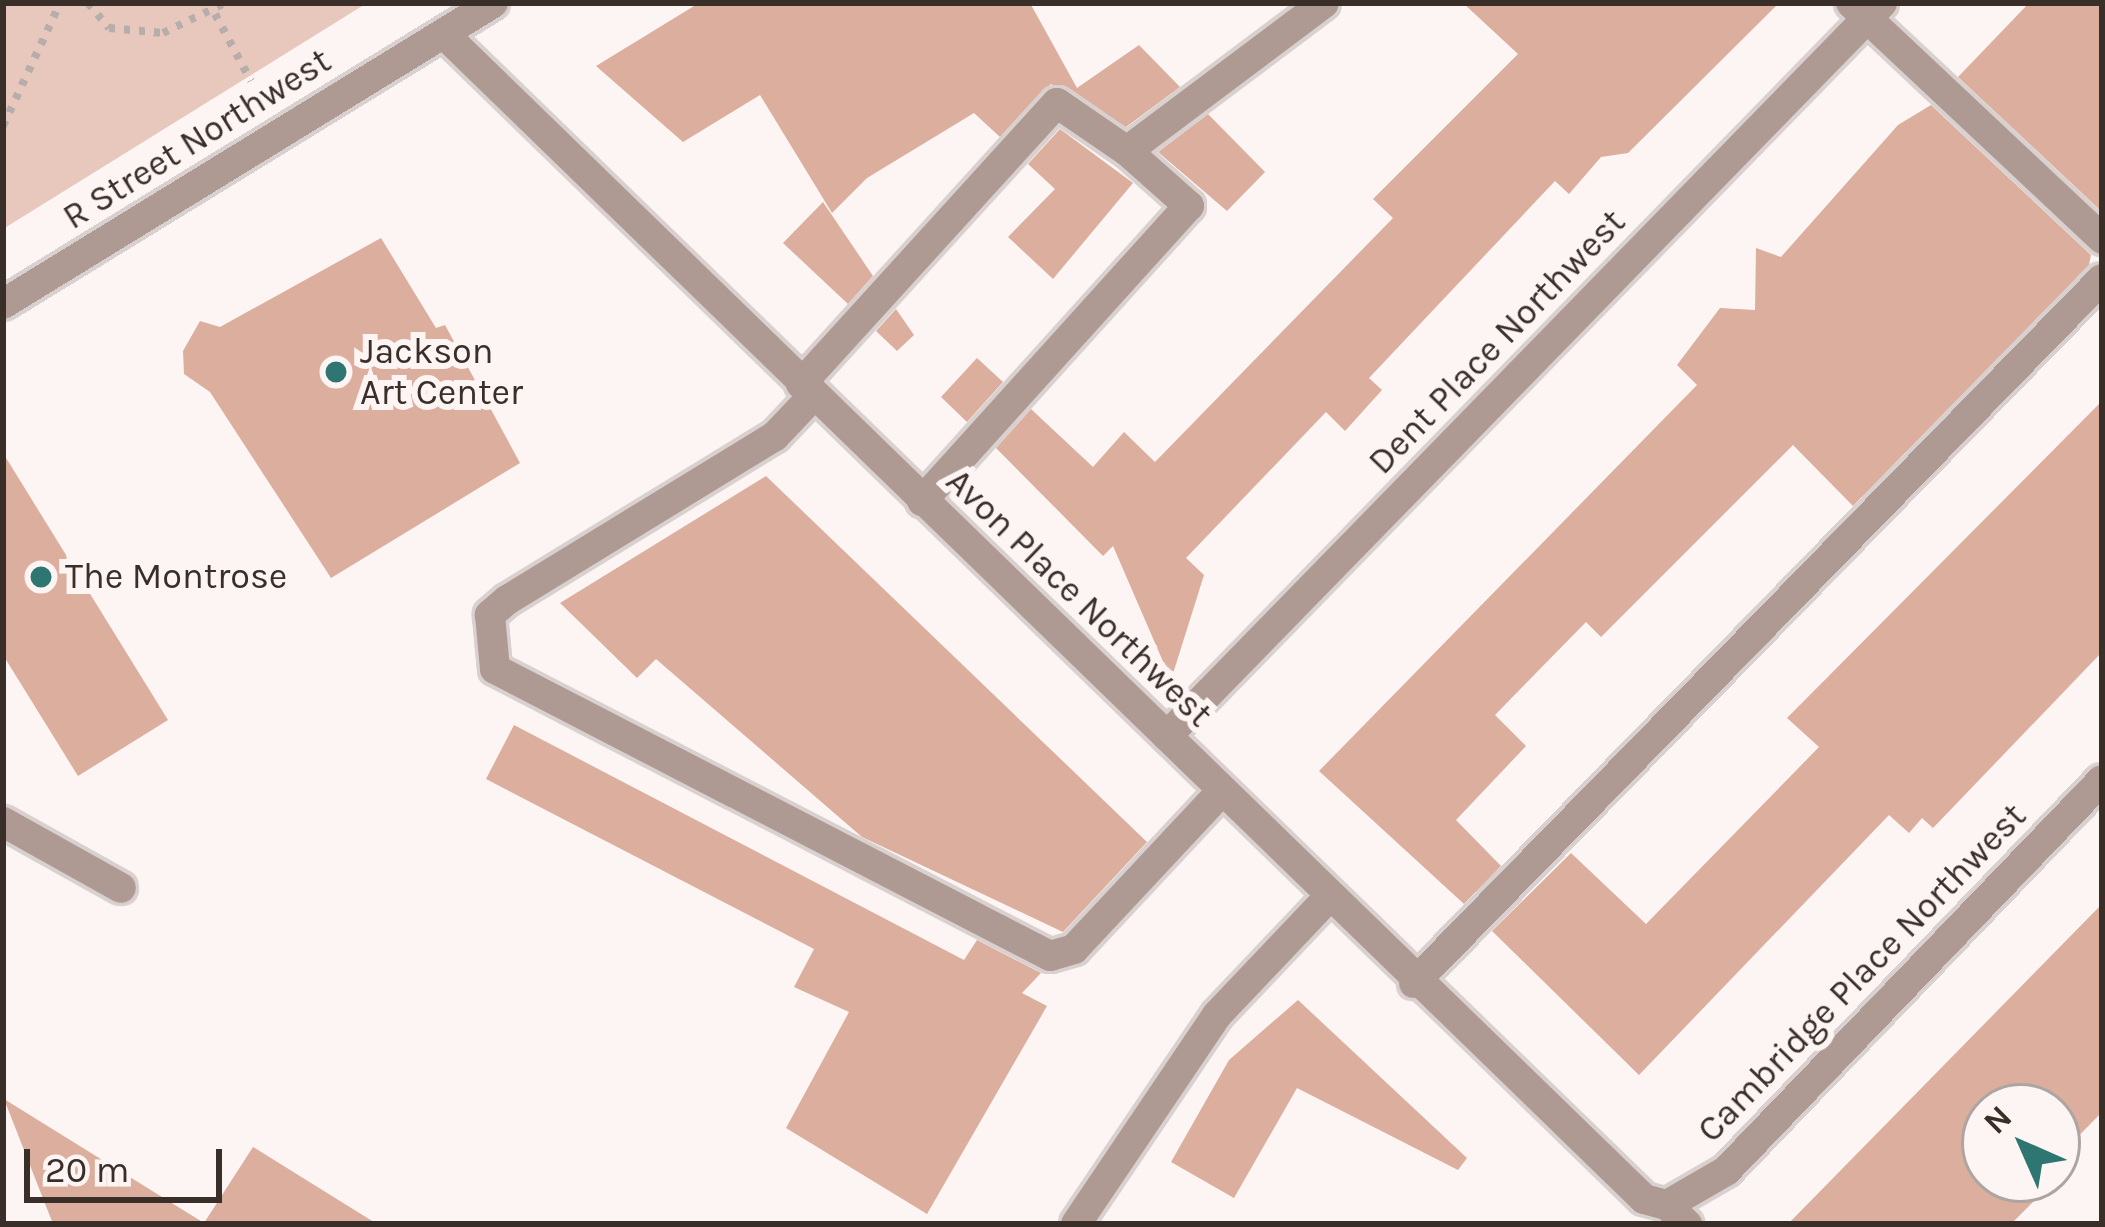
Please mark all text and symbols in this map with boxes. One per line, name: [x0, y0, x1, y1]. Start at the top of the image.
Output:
street label: R Street Northwest: [55, 39, 339, 239]
street label: Dent Place Northwest: [1360, 201, 1634, 483]
place label: Jackson Art Center: [360, 329, 523, 414]
marker: Jackson Art Center: [323, 359, 349, 385]
street label: Avon Place Northwest: [937, 460, 1221, 736]
place label: The Montrose: [65, 555, 287, 599]
marker: The Montrose: [28, 564, 54, 590]
street label: Cambridge Place Northwest: [1689, 795, 2035, 1151]
north arrow: [1961, 1083, 2081, 1203]
scale bar: [30, 1125, 228, 1199]
text: 20 m: [45, 1149, 129, 1191]

